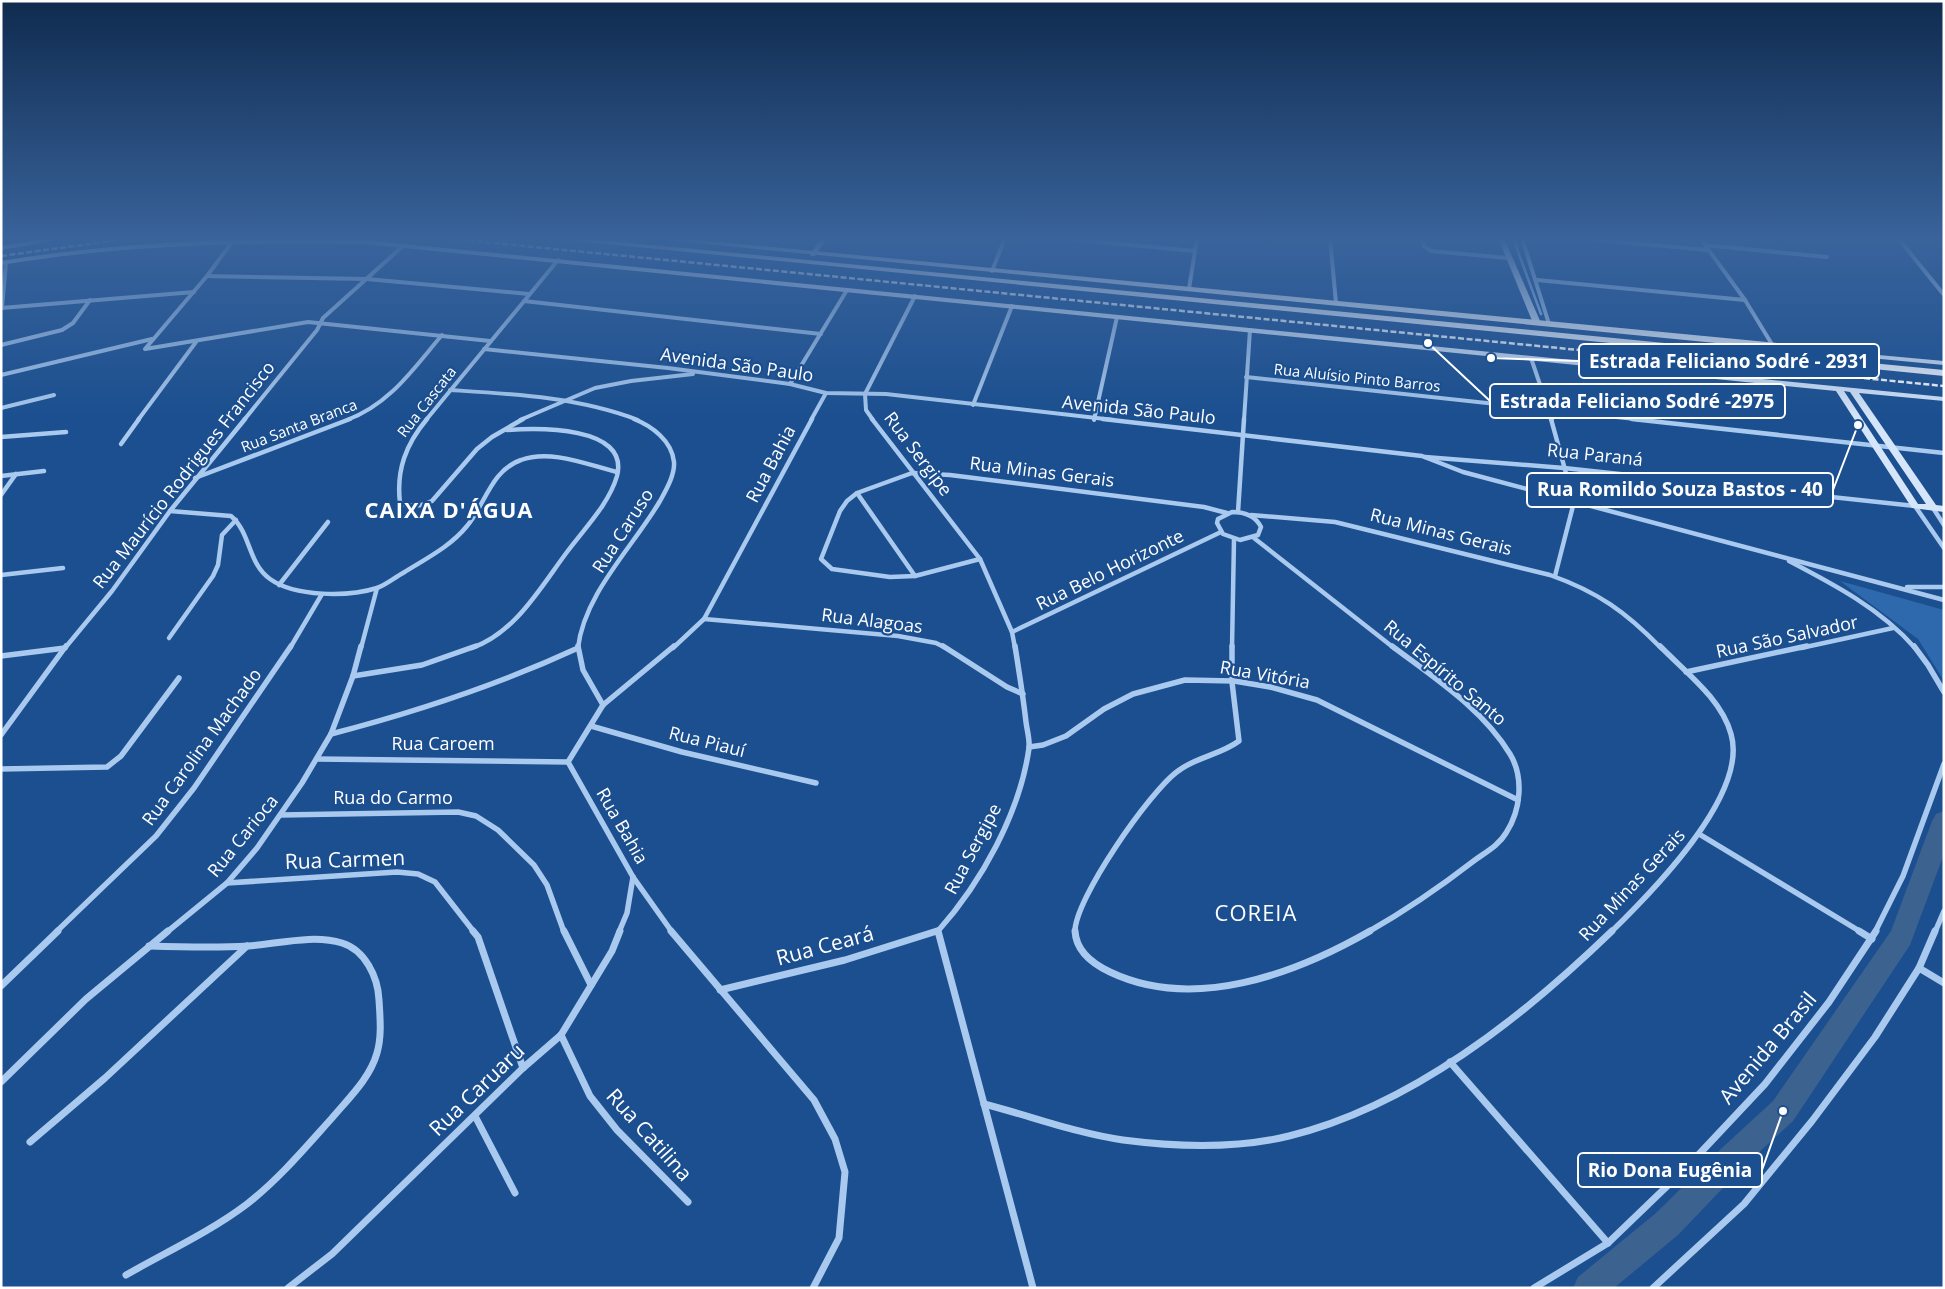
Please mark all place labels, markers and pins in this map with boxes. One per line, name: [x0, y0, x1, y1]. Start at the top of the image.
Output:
callout: Estrada Feliciano Sodré - 2931: [1579, 344, 1879, 378]
callout: Estrada Feliciano Sodré -2975: [1490, 384, 1785, 418]
callout: Rua Romildo Souza Bastos - 40: [1527, 473, 1833, 507]
callout: Rio Dona Eugênia: [1578, 1153, 1762, 1187]

